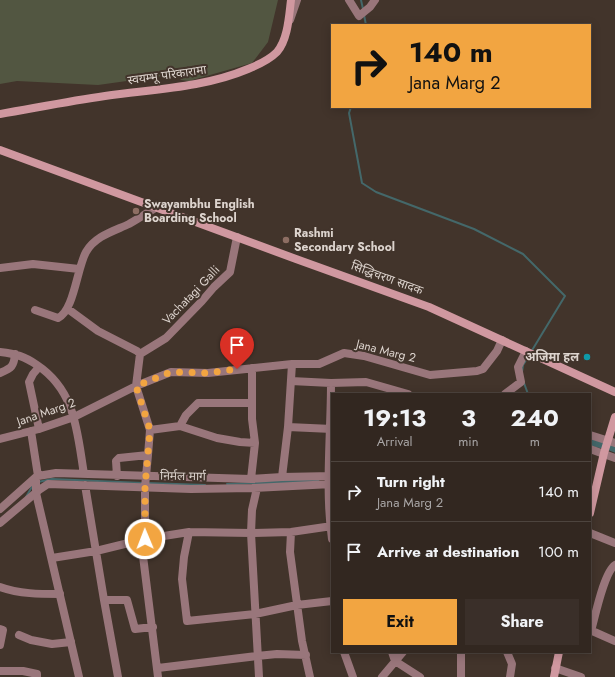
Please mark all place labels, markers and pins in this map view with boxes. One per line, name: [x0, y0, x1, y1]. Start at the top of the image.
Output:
place label: Swayambhu English Boarding School: [144, 195, 255, 227]
marker: Swayambhu English Boarding School: [131, 206, 141, 216]
place label: Rashmi Secondary School: [294, 224, 395, 256]
marker: Rashmi Secondary School: [281, 235, 291, 245]
pin: [220, 328, 254, 369]
place label: अजिमा हल: [525, 348, 580, 366]
marker: अजिमा हल: [582, 352, 592, 362]

